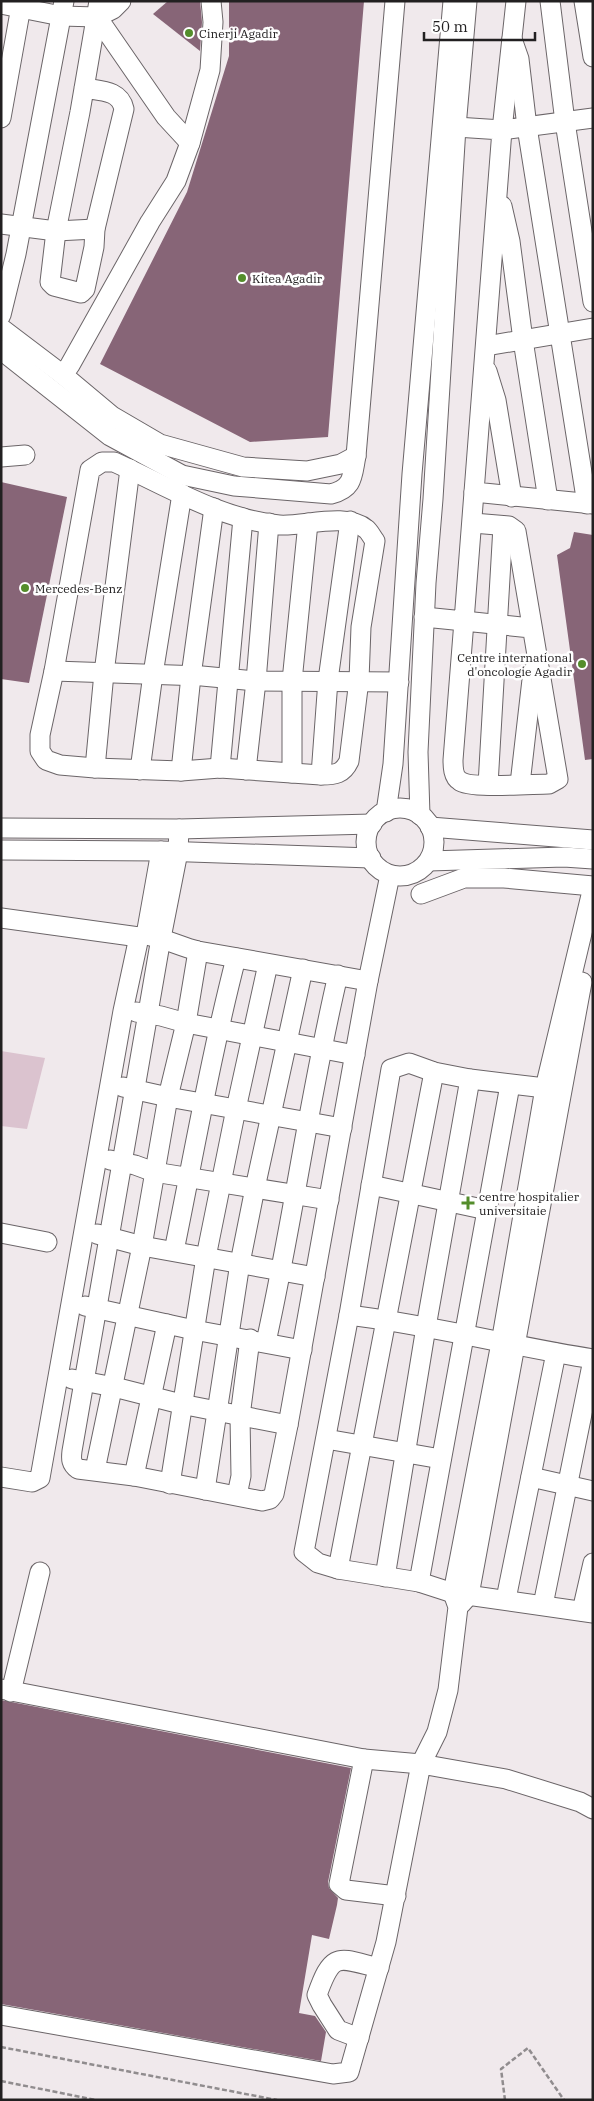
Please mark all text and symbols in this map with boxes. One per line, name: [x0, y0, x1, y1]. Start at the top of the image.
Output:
scale bar: [424, 10, 535, 42]
text: 50 m: [432, 17, 468, 36]
place label: Cinerji Agadir: [199, 26, 279, 41]
marker: Cinerji Agadir: [183, 27, 195, 39]
place label: Kitea Agadir: [252, 271, 323, 286]
marker: Kitea Agadir: [236, 272, 248, 284]
place label: Mercedes-Benz: [35, 581, 122, 596]
marker: Mercedes-Benz: [19, 582, 31, 594]
place label: Centre international d'oncologie Agadir: [457, 650, 573, 679]
marker: Centre international d'oncologie Agadir: [576, 658, 588, 670]
place label: centre hospitalier universitaie: [479, 1189, 580, 1218]
marker: centre hospitalier universitaie: [461, 1196, 475, 1210]

